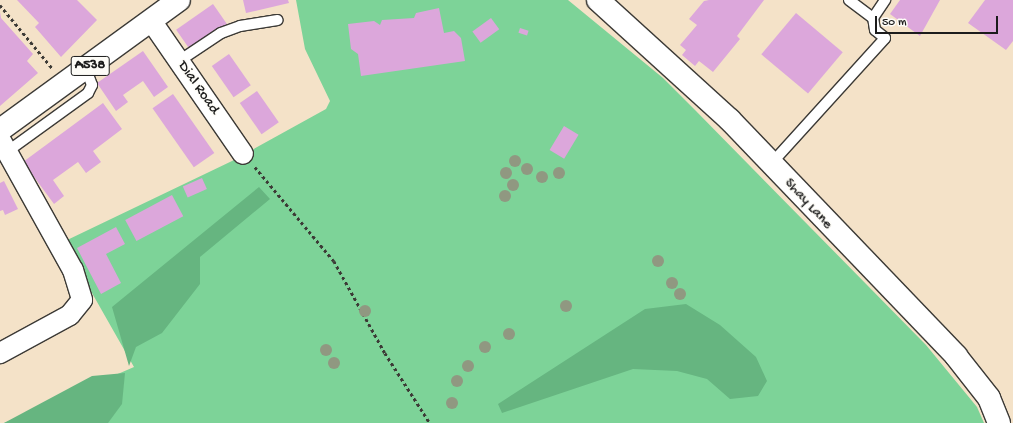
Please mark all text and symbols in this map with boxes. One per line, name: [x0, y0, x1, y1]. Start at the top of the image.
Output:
scale bar: [877, 8, 1000, 34]
text: 50 m: [882, 16, 907, 30]
road number: A538: [70, 54, 110, 78]
street label: Dial Road: [173, 58, 223, 118]
street label: Shay Lane: [780, 175, 836, 233]

